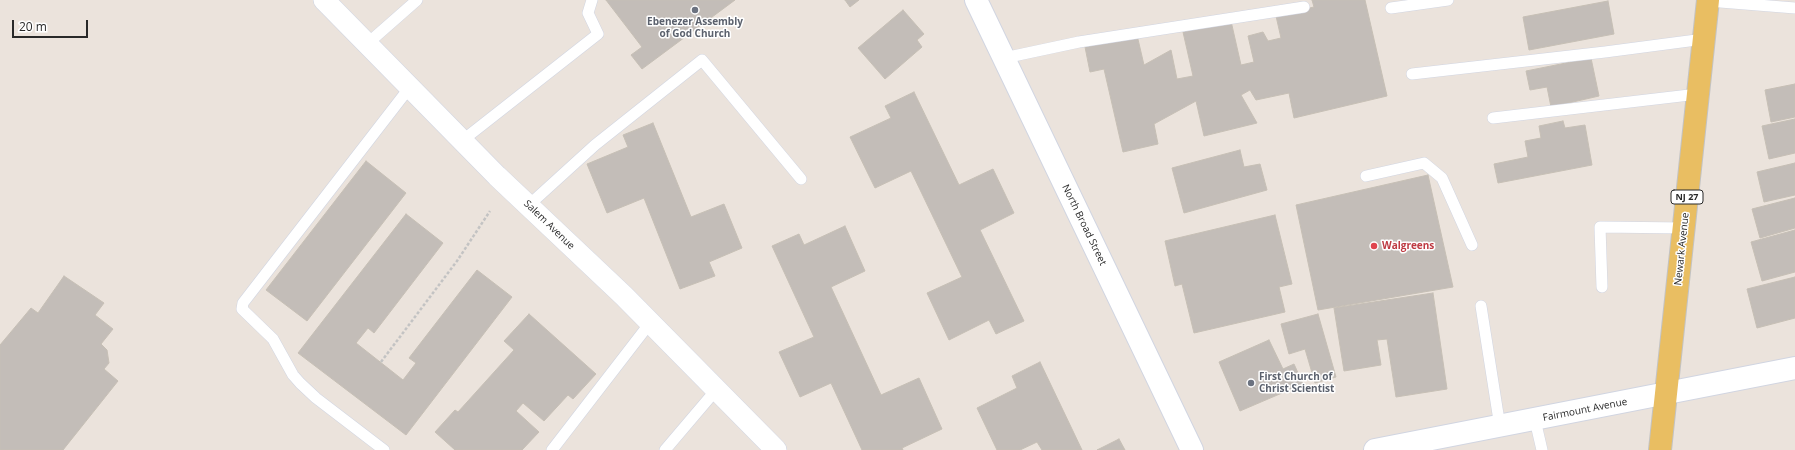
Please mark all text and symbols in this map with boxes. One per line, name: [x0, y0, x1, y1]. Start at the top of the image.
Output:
marker: Ebenezer Assembly of God Church: [690, 5, 700, 15]
scale bar: [14, 12, 90, 38]
place label: Ebenezer Assembly of God Church: [647, 16, 743, 40]
text: 20 m: [19, 18, 47, 35]
street label: North Broad Street: [1059, 183, 1109, 267]
road number: NJ 27: [1671, 190, 1703, 204]
street label: Salem Avenue: [521, 198, 577, 252]
street label: Newark Avenue: [1672, 212, 1692, 286]
place label: Walgreens: [1382, 240, 1434, 252]
marker: Walgreens: [1369, 241, 1379, 251]
place label: First Church of Christ Scientist: [1259, 371, 1334, 394]
marker: First Church of Christ Scientist: [1246, 378, 1256, 388]
street label: Fairmount Avenue: [1542, 396, 1628, 424]

